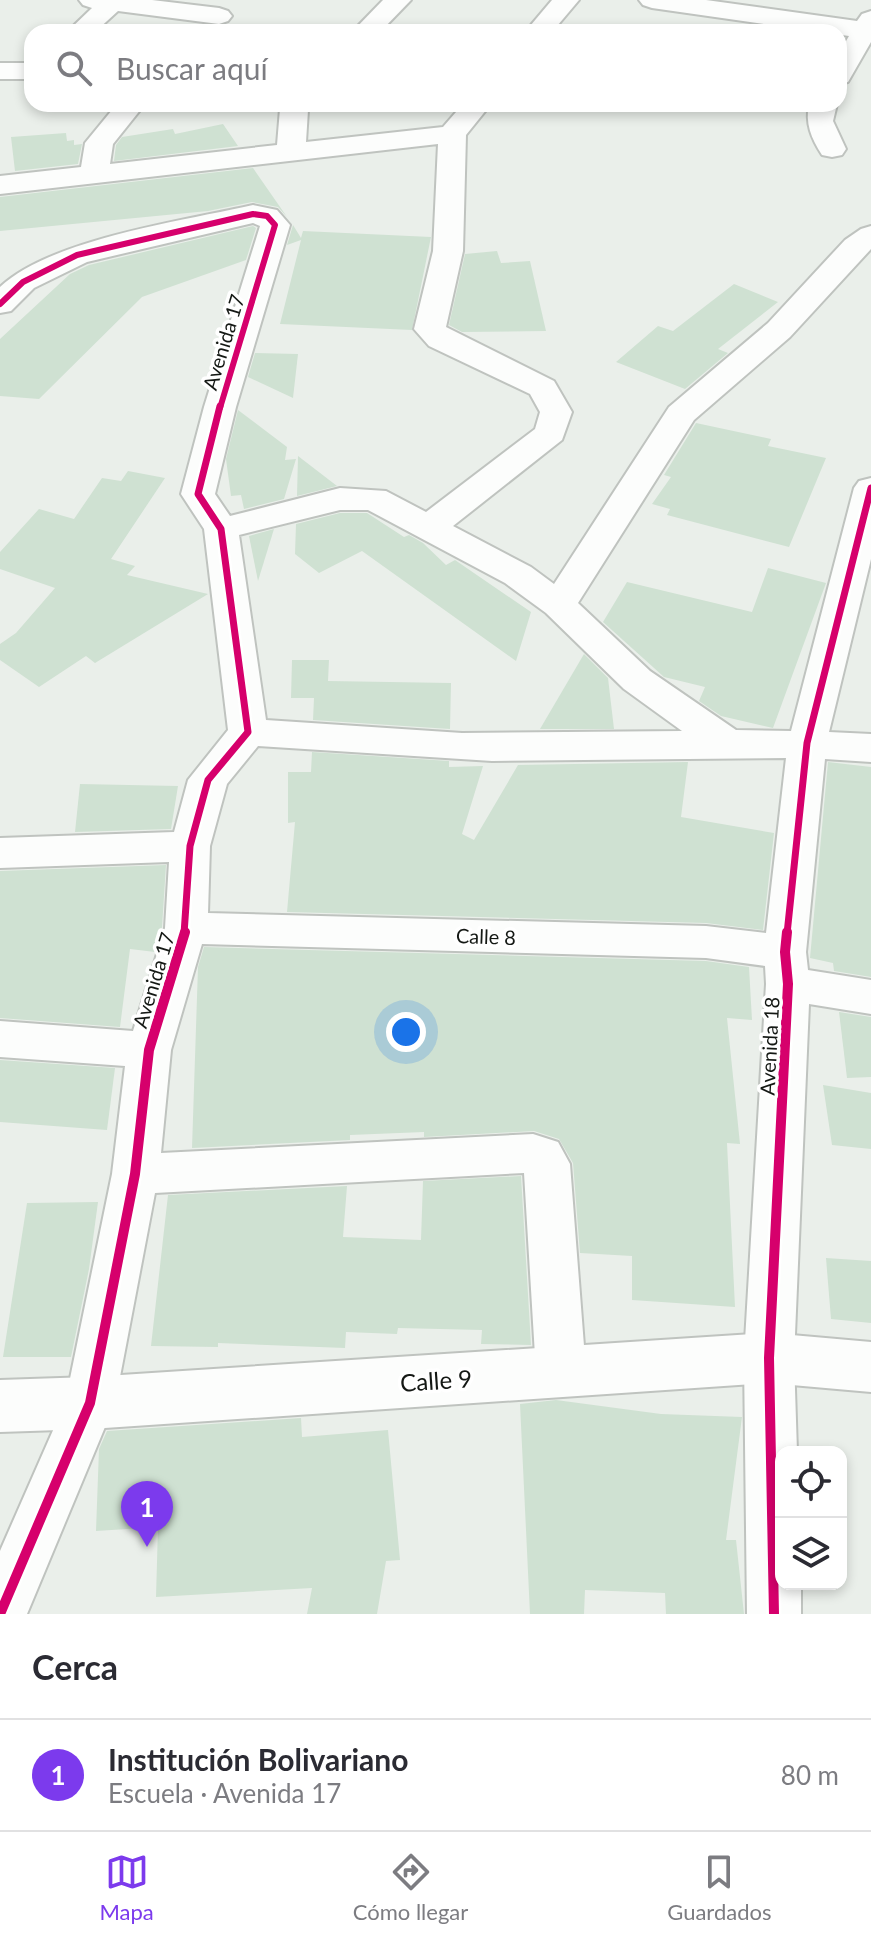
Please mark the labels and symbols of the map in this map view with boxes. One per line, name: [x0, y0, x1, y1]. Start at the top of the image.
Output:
street label: Avenida 17: [197, 291, 249, 393]
street label: Calle 8: [456, 923, 516, 949]
street label: Avenida 17: [127, 929, 179, 1031]
street label: Avenida 18: [754, 996, 784, 1096]
your location: [386, 1012, 426, 1052]
street label: Calle 9: [399, 1363, 473, 1397]
pin: 1: [121, 1481, 173, 1547]

